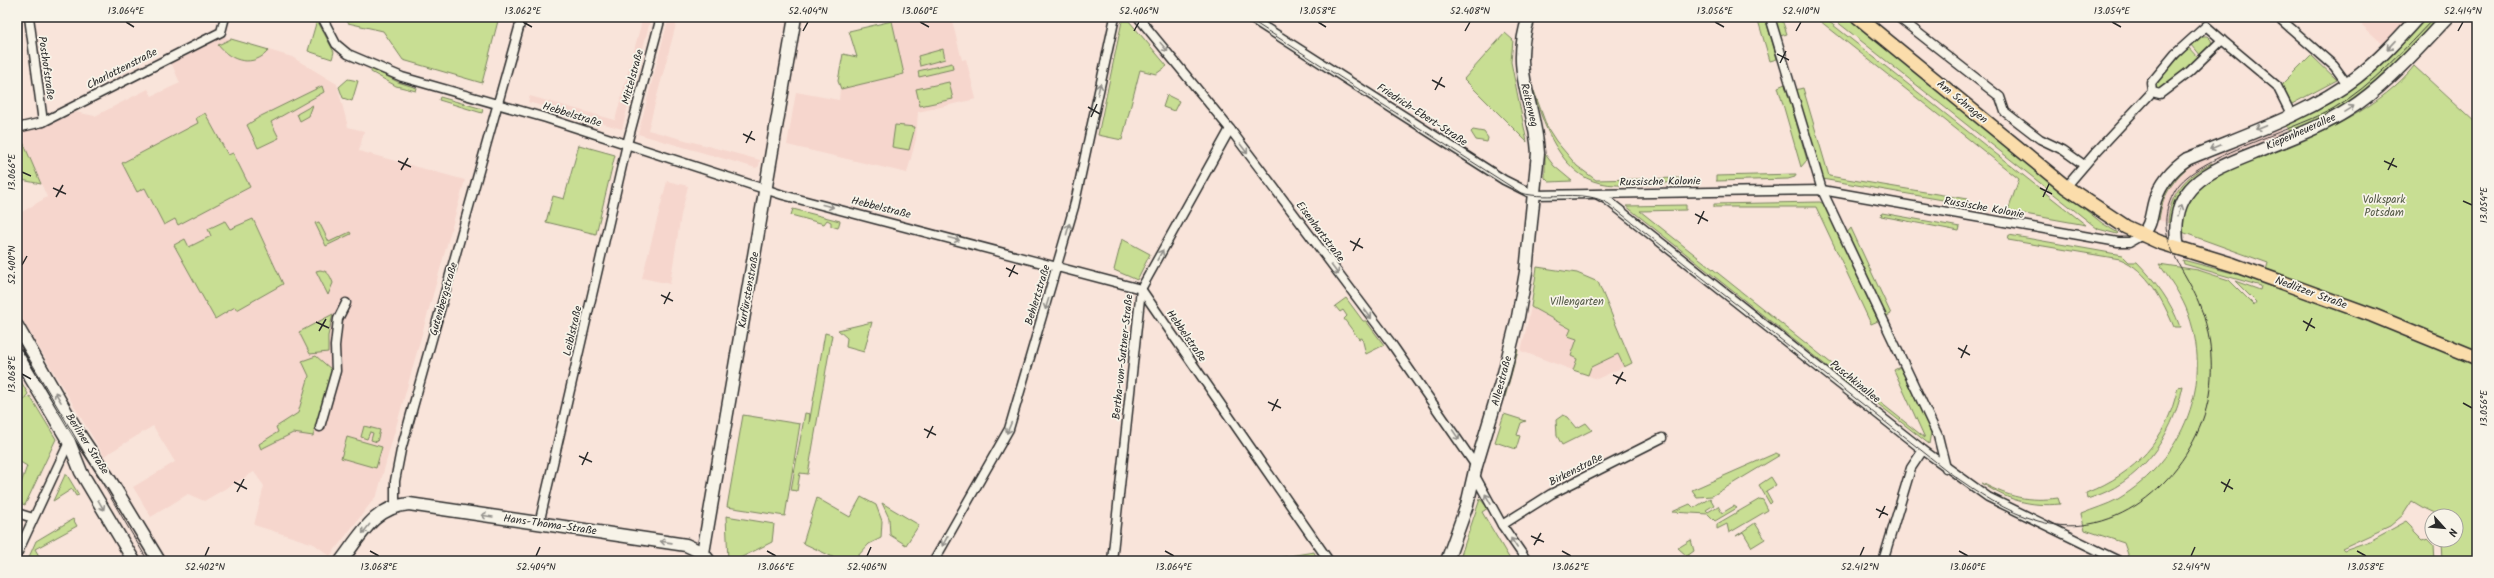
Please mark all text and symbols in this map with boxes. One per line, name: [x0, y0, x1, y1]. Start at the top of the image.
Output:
text: 13.064°E: [108, 3, 145, 19]
text: 13.062°E: [505, 3, 543, 19]
text: 52.404°N: [788, 3, 828, 19]
text: 13.060°E: [902, 3, 939, 19]
text: 52.406°N: [1119, 3, 1159, 19]
text: 13.058°E: [1300, 3, 1338, 19]
text: 52.408°N: [1450, 3, 1490, 19]
text: 13.056°E: [1697, 3, 1734, 19]
text: 52.410°N: [1782, 3, 1820, 19]
text: 13.054°E: [2094, 3, 2131, 19]
text: 52.414°N: [2444, 3, 2482, 19]
street label: Posthofstraße: [33, 35, 59, 101]
one-way arrow: [2387, 40, 2396, 51]
one-way arrow: [1159, 41, 1168, 52]
street label: Charlottenstraße: [83, 43, 161, 95]
street label: Mittelstraße: [617, 47, 649, 107]
street label: Am Schragen: [1933, 76, 1992, 128]
street label: Friedrich-Ebert-Straße: [1373, 79, 1471, 151]
street label: Reiterweg: [1515, 81, 1543, 129]
one-way arrow: [1096, 82, 1104, 95]
street label: Hebbelstraße: [540, 98, 604, 132]
one-way arrow: [2343, 104, 2355, 112]
street label: Kiepenheuerallee: [2263, 108, 2339, 156]
one-way arrow: [2256, 124, 2268, 131]
one-way arrow: [1240, 143, 1248, 154]
one-way arrow: [2209, 144, 2221, 151]
text: 13.066°E: [4, 153, 20, 190]
street label: Russische Kolonie: [1619, 172, 1701, 192]
text: 13.054°E: [2476, 186, 2492, 223]
park label: Volkspark Potsdam: [2363, 191, 2406, 222]
street label: Hebbelstraße: [849, 192, 913, 224]
street label: Russische Kolonie: [1942, 192, 2026, 224]
street label: Eisenhartstraße: [1291, 198, 1349, 266]
one-way arrow: [821, 203, 834, 210]
one-way arrow: [2176, 204, 2184, 216]
one-way arrow: [1065, 223, 1072, 236]
one-way arrow: [947, 236, 960, 243]
text: 52.400°N: [4, 245, 20, 285]
one-way arrow: [1156, 249, 1164, 261]
street label: Kurfürstenstraße: [733, 250, 765, 330]
street label: Gutenbergstraße: [425, 260, 463, 338]
street label: Behlertstraße: [1020, 262, 1056, 328]
one-way arrow: [1331, 264, 1339, 275]
street label: Nedlitzer Straße: [2272, 272, 2350, 314]
street label: Bertha-von-Suttner-Straße: [1107, 293, 1139, 421]
park label: Villengarten: [1550, 293, 1604, 311]
one-way arrow: [1043, 298, 1050, 311]
street label: Leiblstraße: [558, 304, 588, 358]
street label: Hebbelstraße: [1161, 306, 1211, 366]
one-way arrow: [1364, 308, 1372, 319]
text: 13.068°E: [4, 354, 20, 393]
street label: Alleestraße: [1487, 354, 1517, 408]
street label: Puschkinallee: [1826, 356, 1884, 408]
text: 13.056°E: [2476, 389, 2492, 426]
one-way arrow: [53, 391, 61, 403]
street label: Berliner Straße: [60, 410, 114, 478]
one-way arrow: [1004, 422, 1012, 434]
one-way arrow: [1451, 430, 1460, 441]
street label: Birkenstraße: [1546, 449, 1606, 491]
one-way arrow: [1484, 493, 1492, 505]
one-way arrow: [97, 499, 105, 511]
north arrow: [2424, 508, 2464, 548]
street label: Hans-Thoma-Straße: [502, 510, 598, 540]
one-way arrow: [481, 512, 494, 520]
one-way arrow: [361, 524, 370, 535]
text: N: [2442, 525, 2462, 539]
one-way arrow: [940, 535, 948, 547]
one-way arrow: [660, 538, 673, 546]
one-way arrow: [1510, 538, 1518, 549]
text: 52.402°N: [185, 559, 225, 575]
text: 13.068°E: [360, 559, 399, 575]
text: 52.404°N: [516, 559, 556, 575]
text: 13.066°E: [758, 559, 795, 575]
text: 52.406°N: [847, 559, 887, 575]
text: 13.064°E: [1156, 559, 1193, 575]
text: 13.062°E: [1553, 559, 1591, 575]
text: 52.412°N: [1841, 559, 1879, 575]
text: 13.060°E: [1950, 559, 1987, 575]
text: 52.414°N: [2172, 559, 2210, 575]
text: 13.058°E: [2348, 559, 2386, 575]

